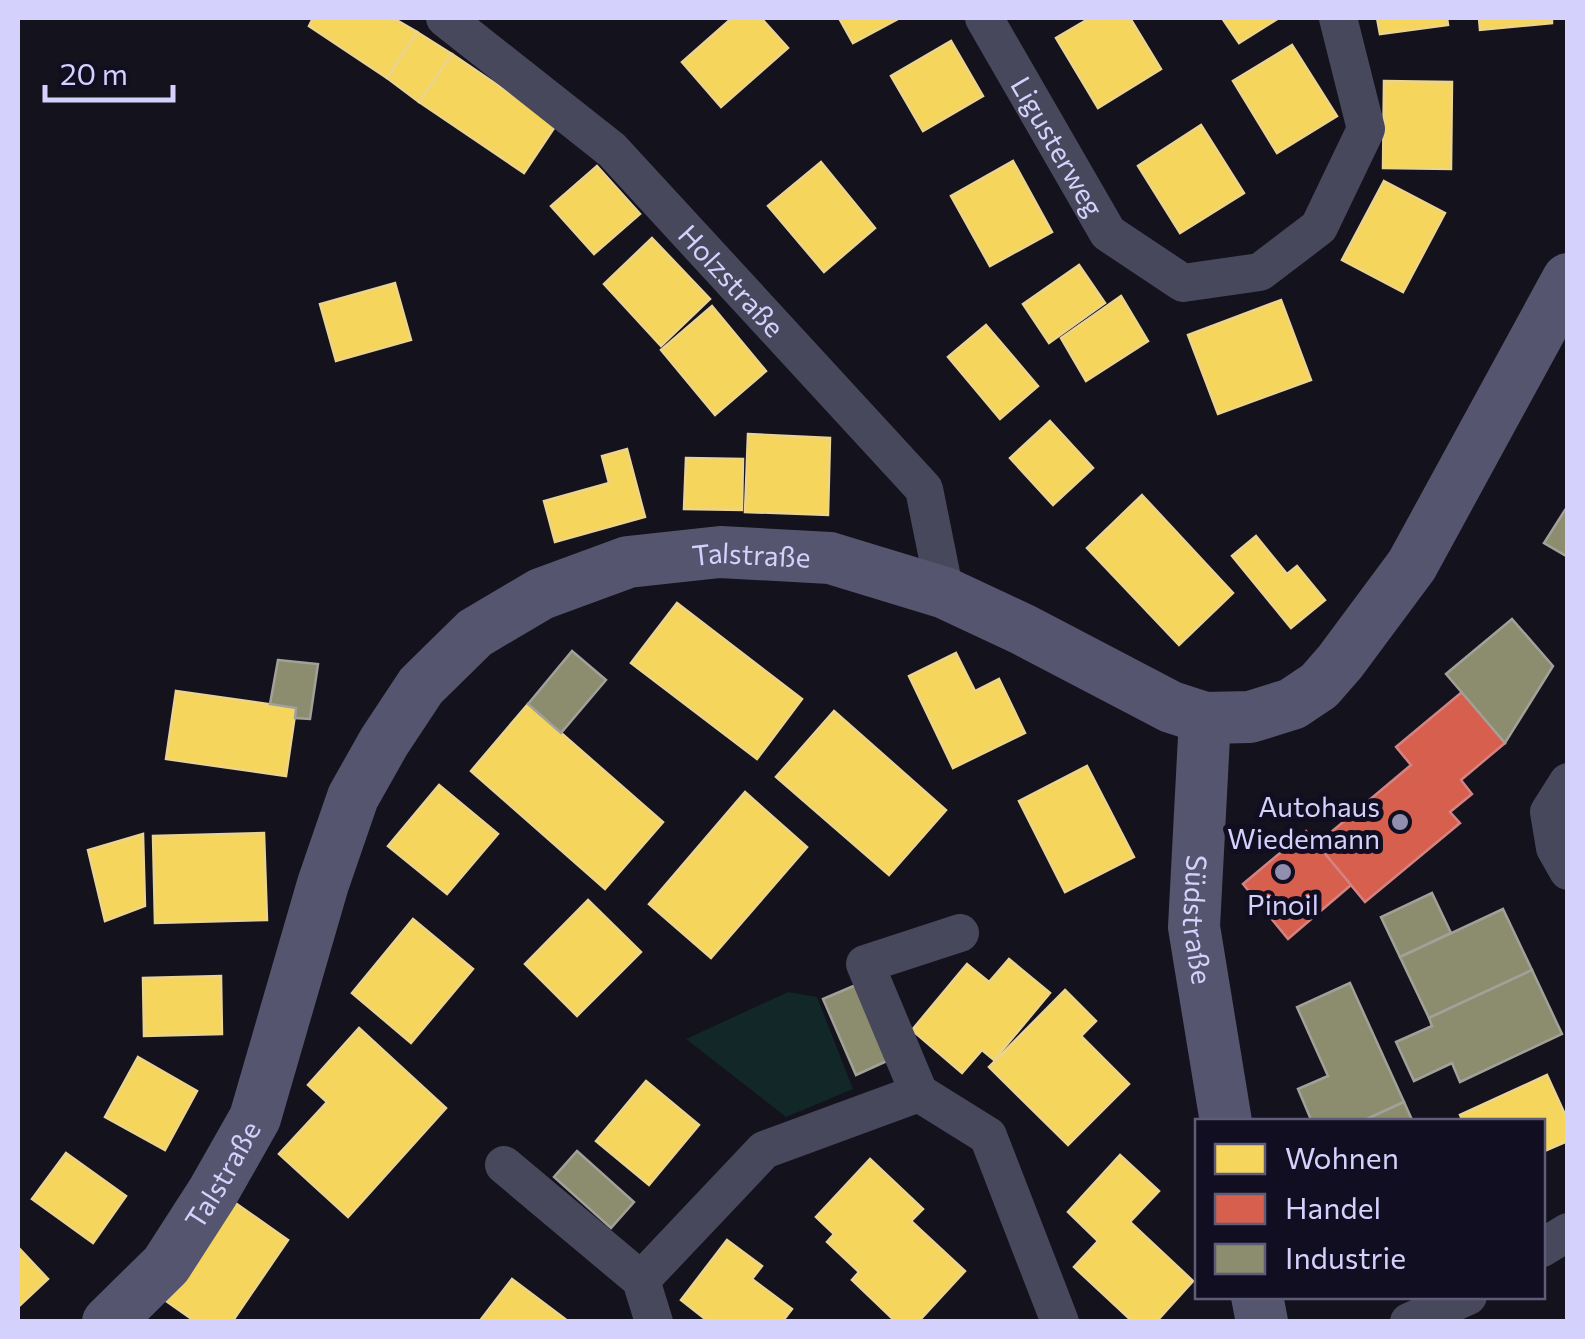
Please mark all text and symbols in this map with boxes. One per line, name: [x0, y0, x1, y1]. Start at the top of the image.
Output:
scale bar: [45, 40, 172, 102]
text: 20 m: [60, 54, 128, 91]
street label: Ligusterweg: [1004, 70, 1112, 222]
street label: Holzstraße: [672, 217, 792, 343]
street label: Talstraße: [690, 535, 811, 574]
place label: Autohaus Wiedemann: [1227, 789, 1380, 855]
marker: Autohaus Wiedemann: [1389, 811, 1411, 833]
street label: Südstraße: [1177, 854, 1220, 987]
marker: Pinoil: [1272, 861, 1294, 883]
place label: Pinoil: [1247, 887, 1319, 921]
street label: Talstraße: [177, 1115, 267, 1234]
legend: [1195, 1119, 1545, 1299]
text: Wohnen: [1285, 1138, 1399, 1175]
text: Handel: [1285, 1188, 1381, 1225]
text: Industrie: [1285, 1238, 1406, 1275]

